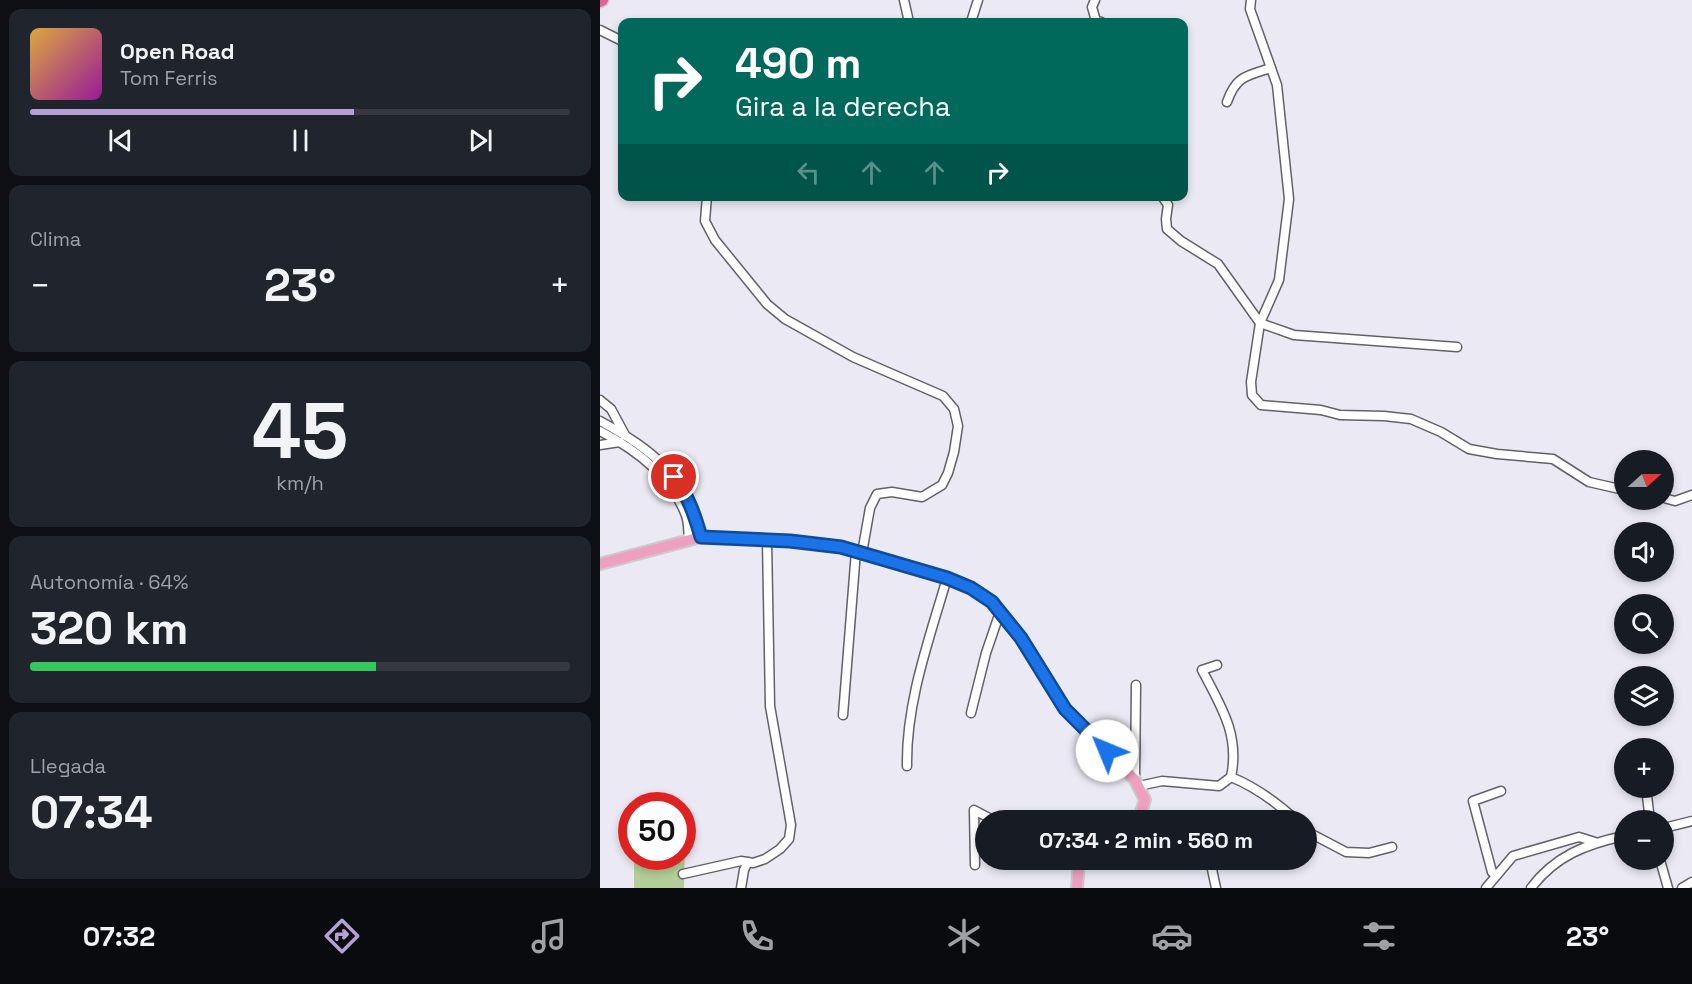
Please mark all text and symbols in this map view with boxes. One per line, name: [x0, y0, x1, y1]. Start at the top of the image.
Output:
text: Open Road: [120, 37, 235, 65]
text: 490 m: [735, 37, 861, 90]
icon: right: [636, 42, 714, 120]
text: Tom Ferris: [120, 65, 218, 91]
text: Gira a la derecha: [735, 89, 950, 124]
icon: previous: [104, 124, 137, 157]
icon: pause: [284, 124, 317, 157]
icon: next: [464, 124, 497, 157]
icon: left: [792, 156, 825, 189]
icon: ahead: [855, 156, 888, 189]
icon: ahead: [918, 156, 951, 189]
icon: right: [981, 156, 1014, 189]
text: Clima: [30, 226, 81, 252]
text: 23°: [264, 257, 336, 314]
text: −: [30, 265, 50, 307]
text: +: [550, 265, 570, 307]
text: 45: [252, 381, 348, 481]
north arrow: [1614, 450, 1674, 510]
map controls: [1614, 450, 1674, 870]
pin: [648, 451, 699, 502]
icon: arrive: [657, 460, 690, 493]
text: km/h: [276, 470, 324, 496]
button: sound: [1614, 522, 1674, 582]
text: Autonomía · 64%: [30, 569, 188, 595]
button: search: [1614, 594, 1674, 654]
text: 320 km: [30, 600, 189, 657]
button: layers: [1614, 666, 1674, 726]
position arrow: [1075, 719, 1139, 783]
button: +: [1614, 738, 1674, 798]
text: Llegada: [30, 753, 106, 779]
text: 07:34: [30, 784, 153, 841]
speed limit sign: 50: [618, 792, 696, 870]
button: −: [1614, 810, 1674, 870]
text: 07:34 · 2 min · 560 m: [1039, 826, 1253, 854]
icon: directions: [321, 915, 363, 957]
icon: music: [528, 915, 570, 957]
icon: phone: [736, 915, 778, 957]
icon: climate: [943, 915, 985, 957]
icon: car: [1151, 915, 1193, 957]
icon: filters: [1358, 915, 1400, 957]
text: 07:32: [83, 919, 155, 954]
text: 23°: [1566, 919, 1609, 954]

